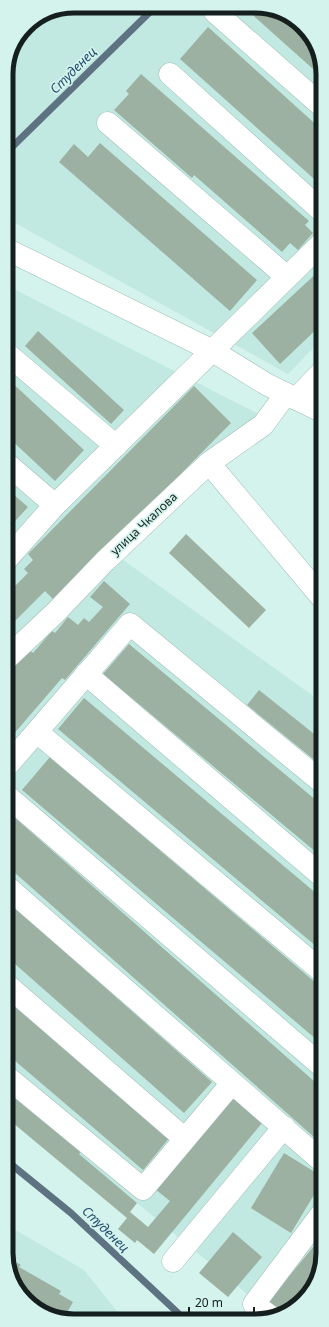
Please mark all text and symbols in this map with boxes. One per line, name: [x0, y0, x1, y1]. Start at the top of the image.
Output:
water label: Студенец: [46, 42, 101, 97]
street label: улица Чкалова: [107, 488, 181, 559]
water label: Студенец: [78, 1202, 134, 1256]
scale bar: [189, 1289, 254, 1315]
text: 20 m: [195, 1294, 223, 1311]

